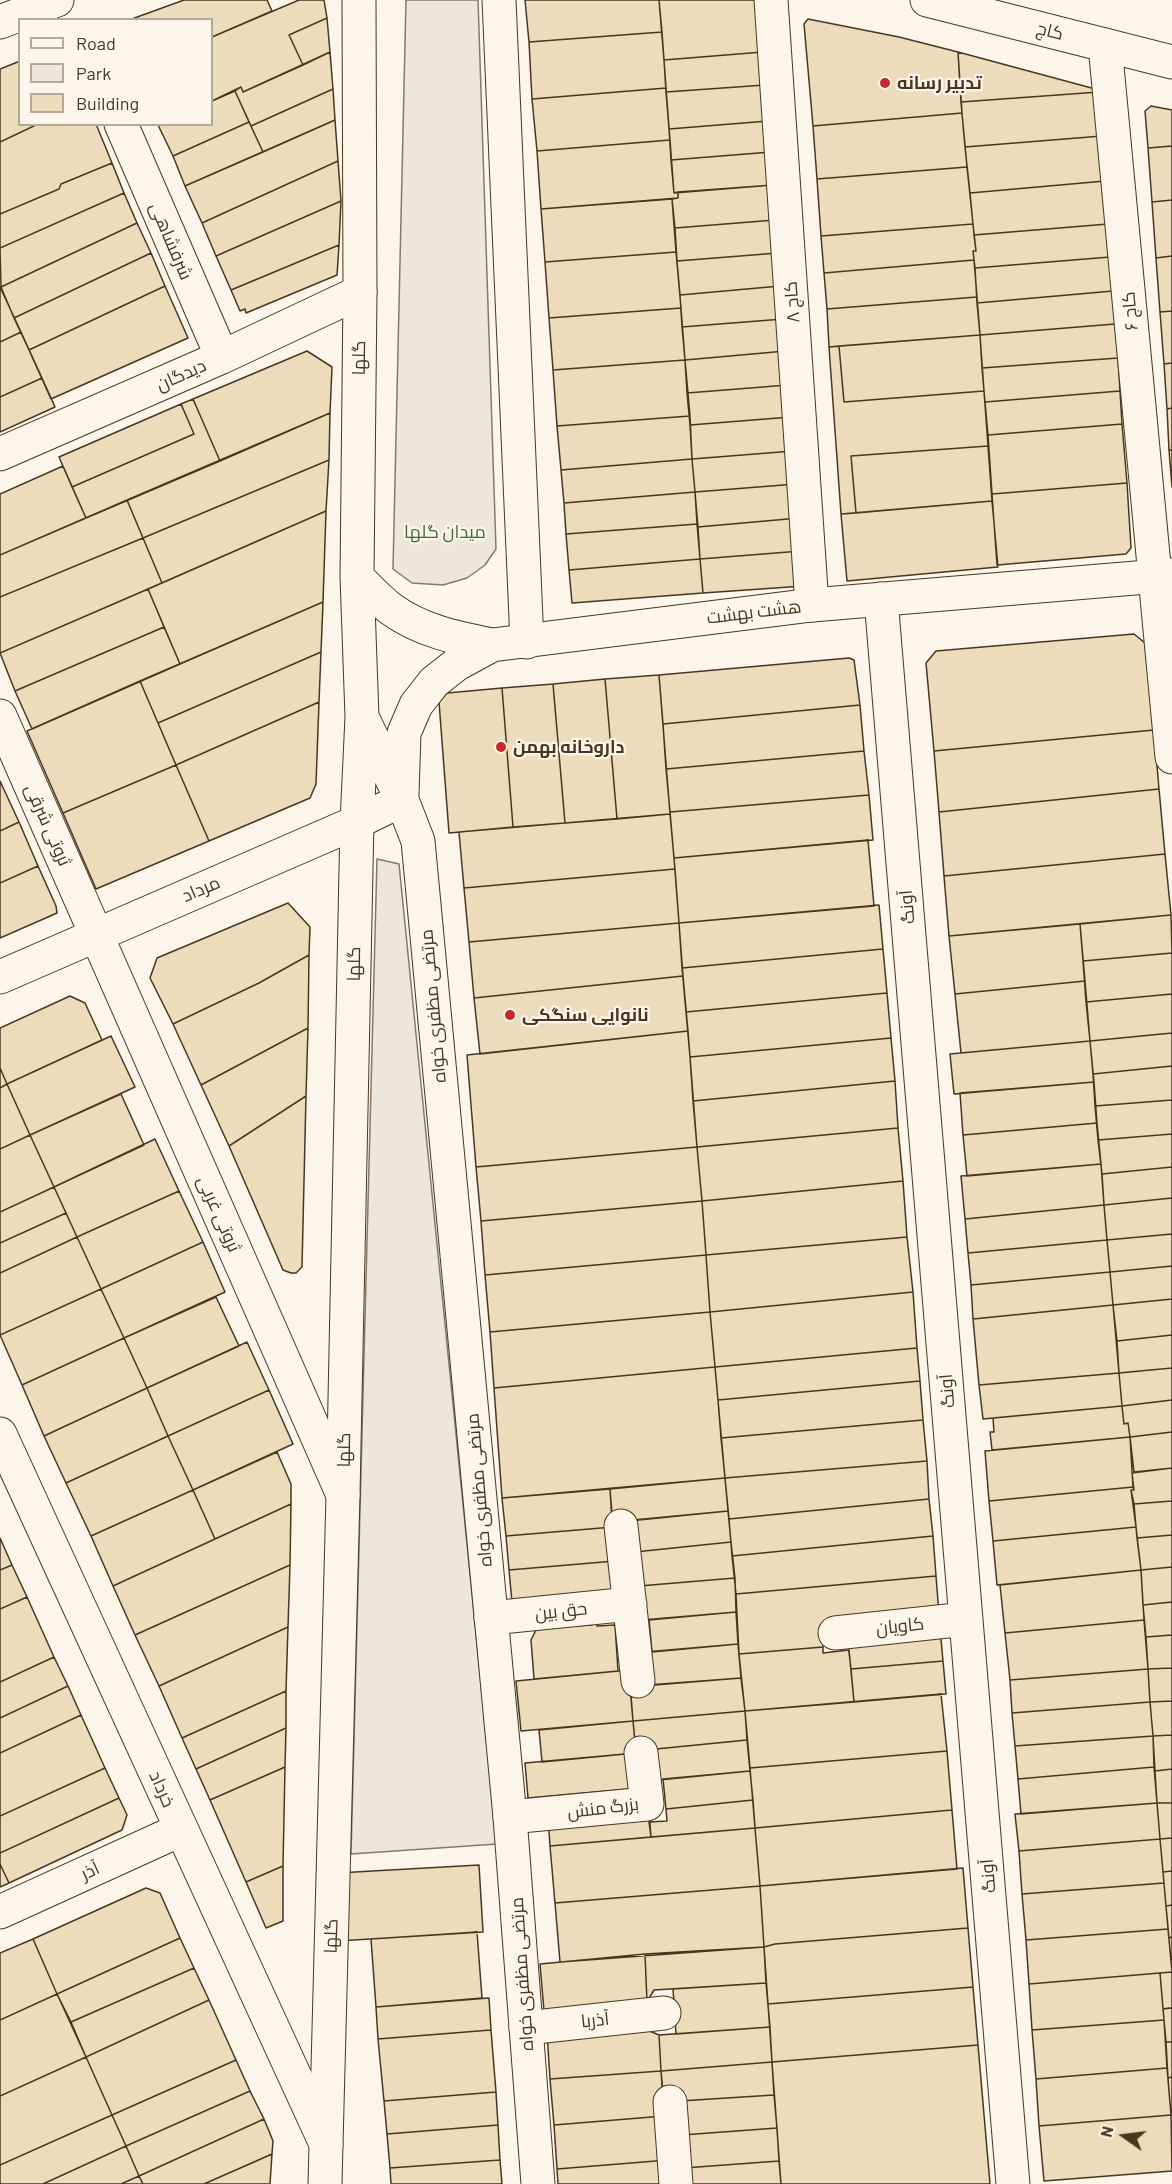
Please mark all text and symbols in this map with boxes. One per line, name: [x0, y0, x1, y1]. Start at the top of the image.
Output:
street label: کاج: [1034, 17, 1066, 45]
legend: [18, 18, 213, 126]
text: Road: [76, 32, 116, 54]
text: Park: [76, 62, 111, 84]
place label: تدبیر رسانه: [897, 72, 982, 94]
marker: تدبیر رسانه: [878, 76, 892, 90]
text: Building: [76, 92, 139, 114]
street label: شرفشاهی: [145, 199, 197, 283]
street label: کاج ۸: [780, 280, 804, 324]
street label: کاج ۶: [1118, 291, 1142, 331]
street label: گلها: [348, 340, 370, 376]
street label: دیدگان: [153, 354, 209, 396]
park label: میدان گلها: [404, 521, 486, 543]
street label: هشت بهشت: [706, 595, 802, 629]
place label: داروخانه بهمن: [513, 736, 624, 758]
marker: داروخانه بهمن: [494, 740, 508, 754]
street label: ثروتی شرقی: [20, 781, 76, 869]
street label: مرداد: [179, 871, 223, 907]
street label: آونگ: [895, 889, 919, 925]
street label: مرتضی مظفری خواه: [416, 928, 450, 1084]
street label: گلها: [343, 946, 365, 982]
place label: نانوایی سنگکی: [522, 1004, 649, 1026]
marker: نانوایی سنگکی: [503, 1008, 517, 1022]
street label: ثروتی غربی: [193, 1173, 245, 1255]
street label: آونگ: [935, 1373, 959, 1409]
street label: مرتضی مظفری خواه: [462, 1412, 496, 1568]
street label: گلها: [333, 1432, 355, 1468]
street label: حق بین: [534, 1598, 588, 1624]
street label: کاویان: [875, 1613, 925, 1639]
street label: خرداد: [144, 1767, 180, 1811]
street label: بزرگ منش: [566, 1793, 640, 1823]
street label: آذر: [77, 1857, 103, 1885]
street label: آونگ: [976, 1858, 1000, 1894]
street label: مرتضی مظفری خواه: [506, 1896, 538, 2052]
street label: گلها: [320, 1918, 342, 1954]
street label: آذربا: [580, 2008, 610, 2032]
north arrow: [1094, 2106, 1154, 2166]
text: N: [1096, 2124, 1117, 2139]

